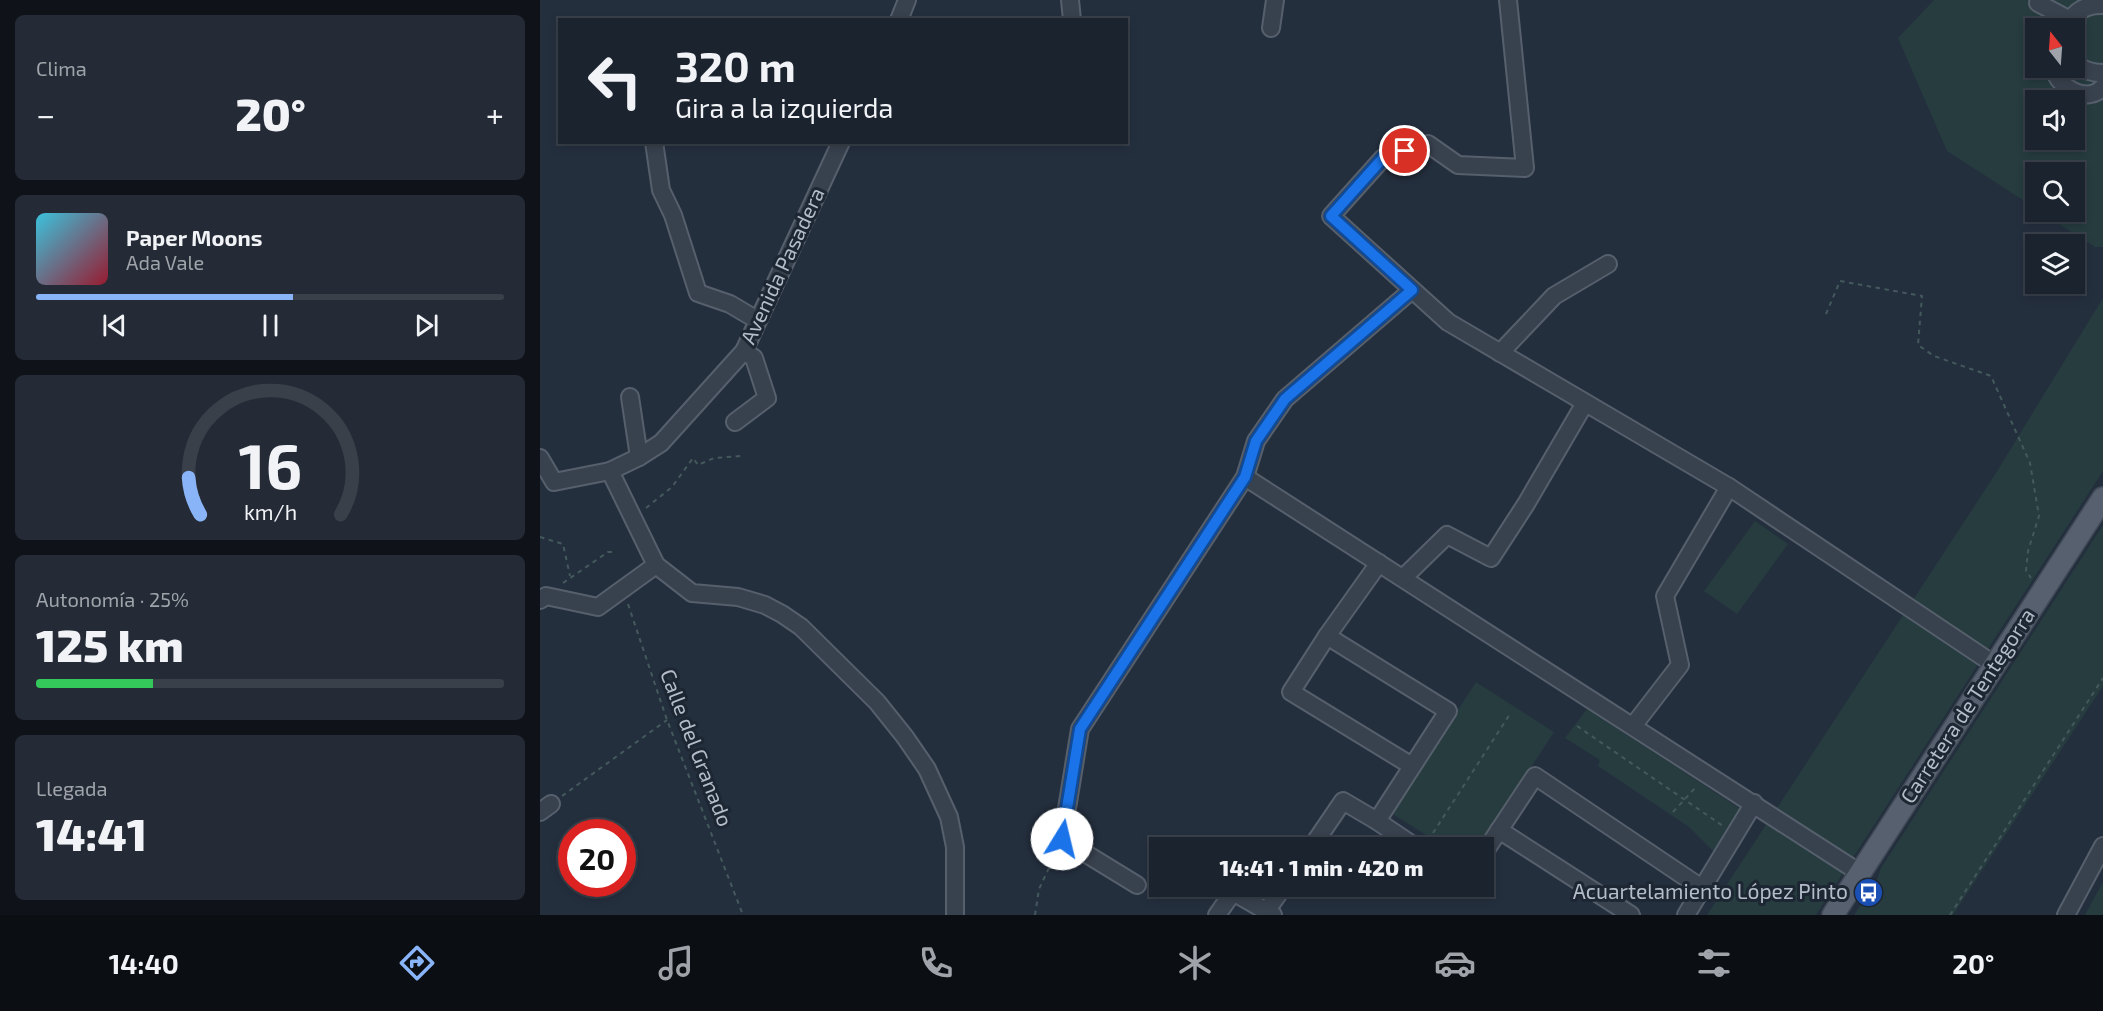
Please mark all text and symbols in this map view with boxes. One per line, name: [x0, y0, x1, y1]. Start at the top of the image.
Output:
north arrow: [2025, 18, 2085, 78]
map controls: [2025, 18, 2085, 294]
text: 320 m: [675, 40, 796, 90]
icon: left: [576, 42, 654, 120]
text: Clima: [36, 56, 87, 80]
text: 20°: [235, 86, 306, 140]
button: sound: [2025, 90, 2085, 150]
text: Gira a la izquierda: [675, 91, 893, 123]
text: −: [36, 94, 55, 134]
text: +: [486, 94, 504, 134]
pin: [1379, 125, 1430, 176]
icon: arrive: [1388, 134, 1421, 167]
button: search: [2025, 162, 2085, 222]
street label: Avenida Pasadera: [734, 183, 829, 348]
text: Paper Moons: [126, 224, 262, 250]
button: layers: [2025, 234, 2085, 294]
text: Ada Vale: [126, 250, 204, 274]
icon: previous: [98, 309, 131, 342]
icon: pause: [254, 309, 287, 342]
icon: next: [410, 309, 443, 342]
text: 16: [238, 427, 302, 502]
text: km/h: [243, 499, 297, 524]
text: Autonomía · 25%: [36, 587, 189, 611]
street label: Carretera de Tentegorra: [1894, 603, 2039, 807]
text: 125 km: [36, 617, 184, 671]
street label: Calle del Granado: [656, 665, 739, 830]
text: Llegada: [36, 776, 107, 800]
text: 14:41: [36, 806, 147, 860]
position arrow: [1030, 807, 1094, 871]
speed limit sign: 20: [558, 819, 636, 897]
text: 14:41 · 1 min · 420 m: [1220, 854, 1423, 880]
bus stop icon: Acuartelamiento López Pinto: [1853, 876, 1885, 908]
place label: Acuartelamiento López Pinto: [1573, 878, 1848, 903]
icon: directions: [396, 942, 438, 984]
icon: music: [655, 942, 697, 984]
icon: phone: [915, 942, 957, 984]
icon: climate: [1174, 942, 1216, 984]
icon: car: [1434, 942, 1476, 984]
icon: filters: [1693, 942, 1735, 984]
text: 14:40: [109, 947, 179, 979]
text: 20°: [1952, 947, 1994, 979]

